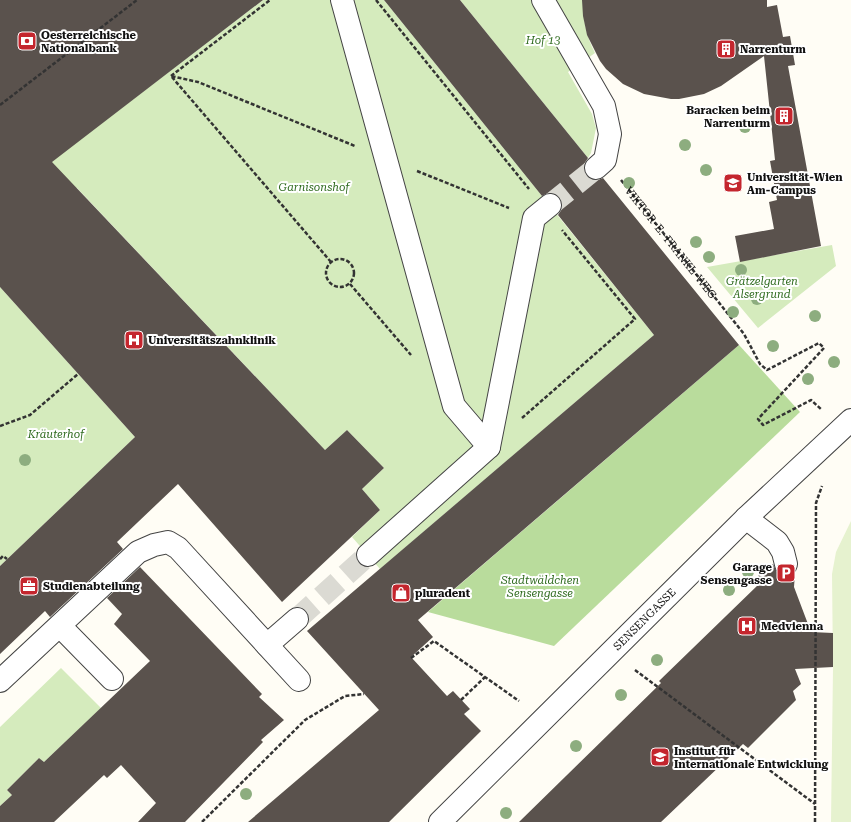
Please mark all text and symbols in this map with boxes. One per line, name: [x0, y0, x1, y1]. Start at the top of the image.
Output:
place label: Oesterreichische Nationalbank: [41, 29, 137, 55]
bank icon: Oesterreichische Nationalbank: [16, 30, 38, 52]
park label: Hof 13: [525, 34, 560, 47]
building icon: Narrenturm: [715, 38, 737, 60]
place label: Narrenturm: [740, 43, 806, 56]
place label: Baracken beim Narrenturm: [686, 104, 770, 130]
building icon: Baracken beim Narrenturm: [773, 105, 795, 127]
place label: Universität-Wien Am-Campus: [747, 171, 843, 197]
school or university icon: Universität-Wien Am-Campus: [722, 172, 744, 194]
park label: Garnisonshof: [279, 181, 351, 194]
street label: VIKTOR-E.-FRANKL-WEG: [622, 184, 719, 302]
park label: Grätzelgarten Alsergrund: [726, 275, 798, 301]
hospital icon: Universitätszahnklinik: [123, 329, 145, 351]
place label: Universitätszahnklinik: [148, 334, 276, 347]
park label: Kräuterhof: [27, 428, 86, 441]
place label: Garage Sensengasse: [701, 561, 773, 587]
parking icon: Garage Sensengasse: [775, 562, 797, 584]
park label: Stadtwäldchen Sensengasse: [500, 574, 579, 600]
office icon: Studienabteilung: [18, 575, 40, 597]
place label: Studienabteilung: [43, 580, 140, 593]
shop icon: pluradent: [390, 582, 412, 604]
street label: SENSENGASSE: [611, 586, 679, 653]
place label: pluradent: [415, 587, 471, 600]
hospital icon: Medvienna: [736, 615, 758, 637]
place label: Medvienna: [761, 620, 824, 633]
place label: Institut für Internationale Entwicklung: [674, 745, 829, 771]
school or university icon: Institut für Internationale Entwicklung: [649, 746, 671, 768]

